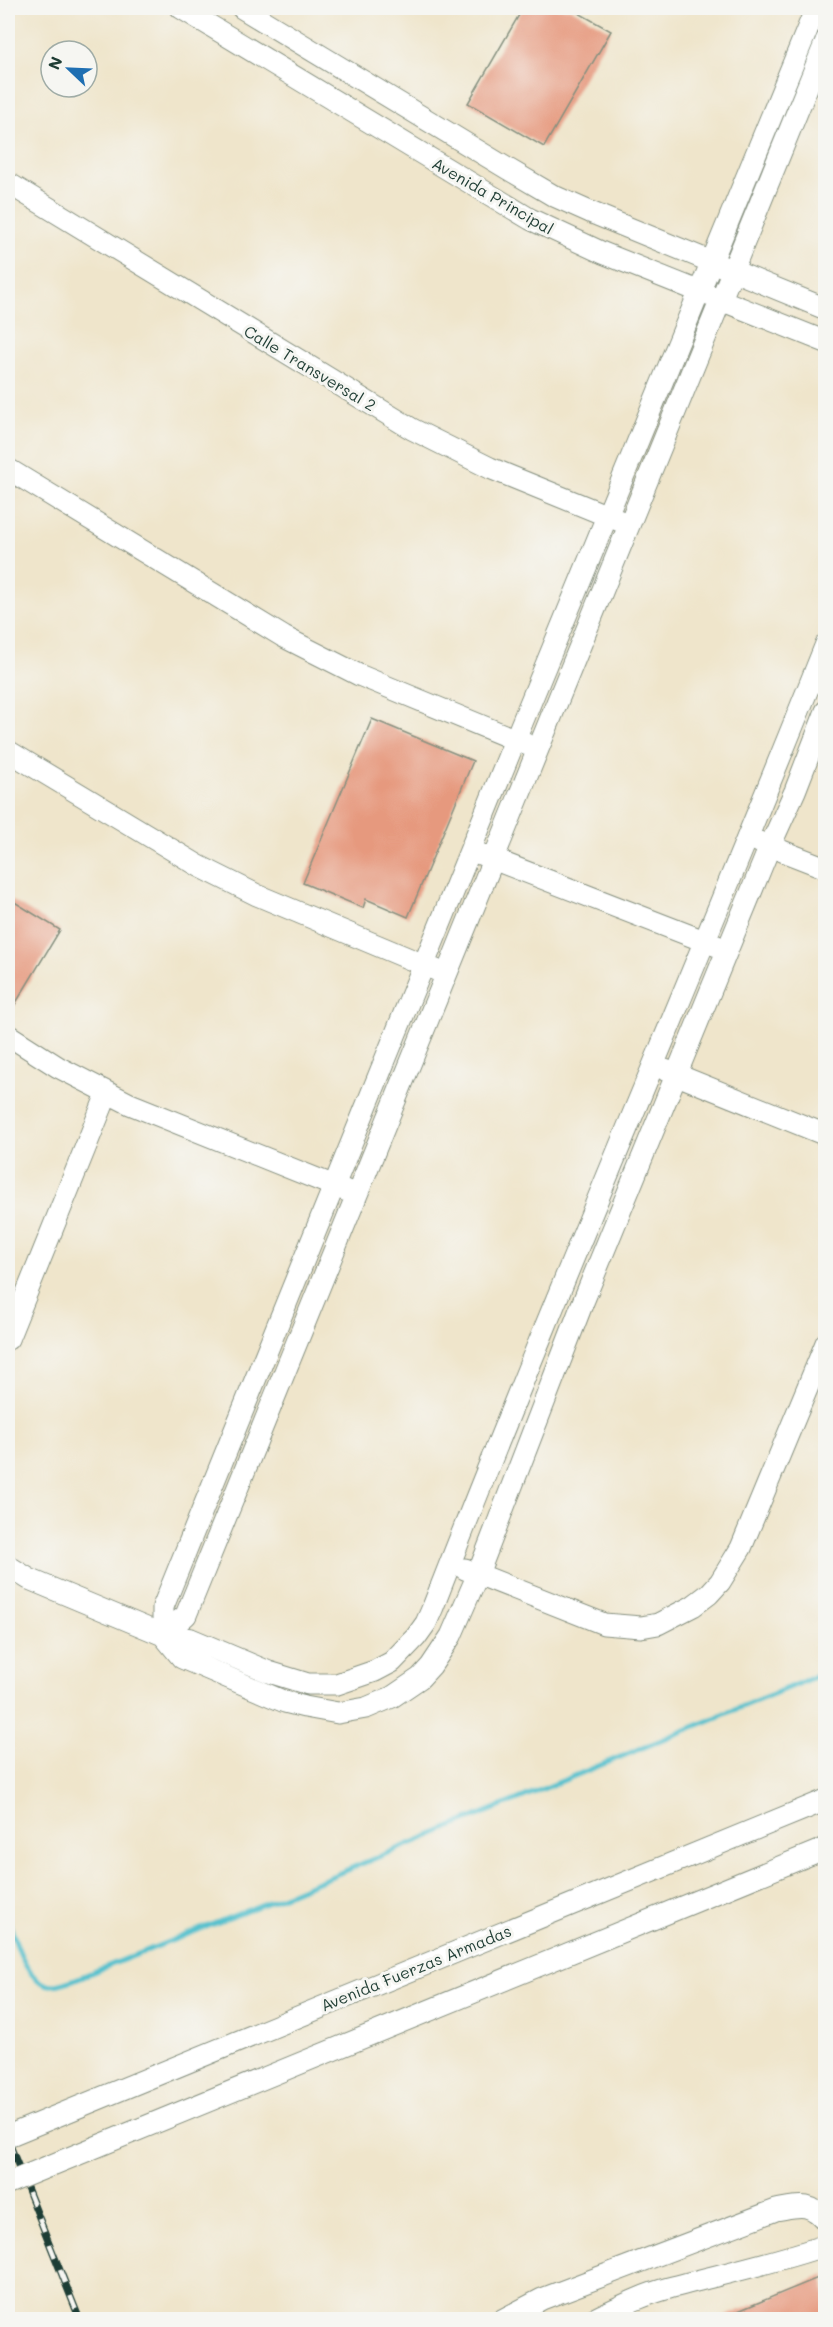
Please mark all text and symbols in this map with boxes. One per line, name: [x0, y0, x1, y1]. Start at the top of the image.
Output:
north arrow: [39, 39, 99, 99]
text: N: [43, 53, 67, 73]
street label: Avenida Principal: [429, 152, 558, 239]
street label: Calle Transversal 2: [240, 320, 380, 415]
street label: Avenida Fuerzas Armadas: [317, 1920, 514, 2015]

